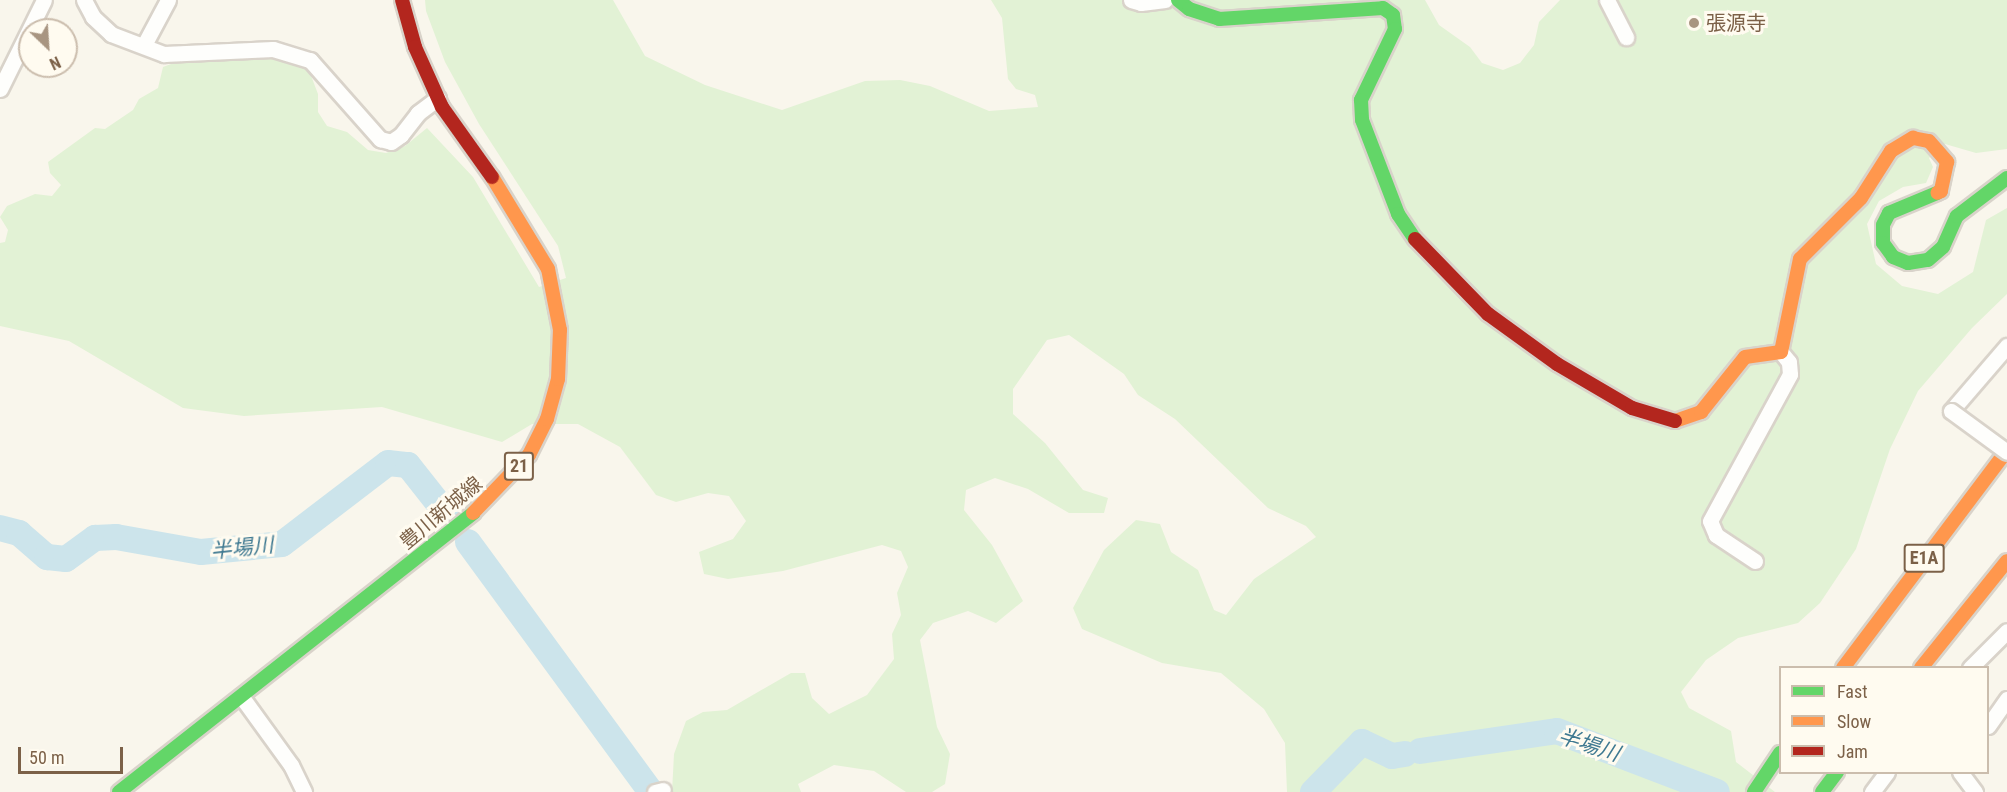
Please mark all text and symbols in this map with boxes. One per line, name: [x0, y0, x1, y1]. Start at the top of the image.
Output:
place label: 張源寺: [1706, 11, 1766, 35]
marker: 張源寺: [1687, 16, 1701, 30]
north arrow: [18, 18, 78, 78]
text: N: [47, 52, 63, 74]
road number: 21: [502, 451, 536, 481]
street label: 豊川新城線: [395, 472, 487, 554]
water label: 半場川: [209, 532, 275, 564]
road number: E1A: [1903, 543, 1945, 573]
legend: [1779, 666, 1989, 774]
text: Fast: [1837, 681, 1868, 702]
text: Slow: [1837, 711, 1871, 732]
water label: 半場川: [1555, 723, 1623, 767]
scale bar: [21, 735, 126, 773]
text: Jam: [1837, 741, 1868, 762]
text: 50 m: [29, 747, 64, 768]

